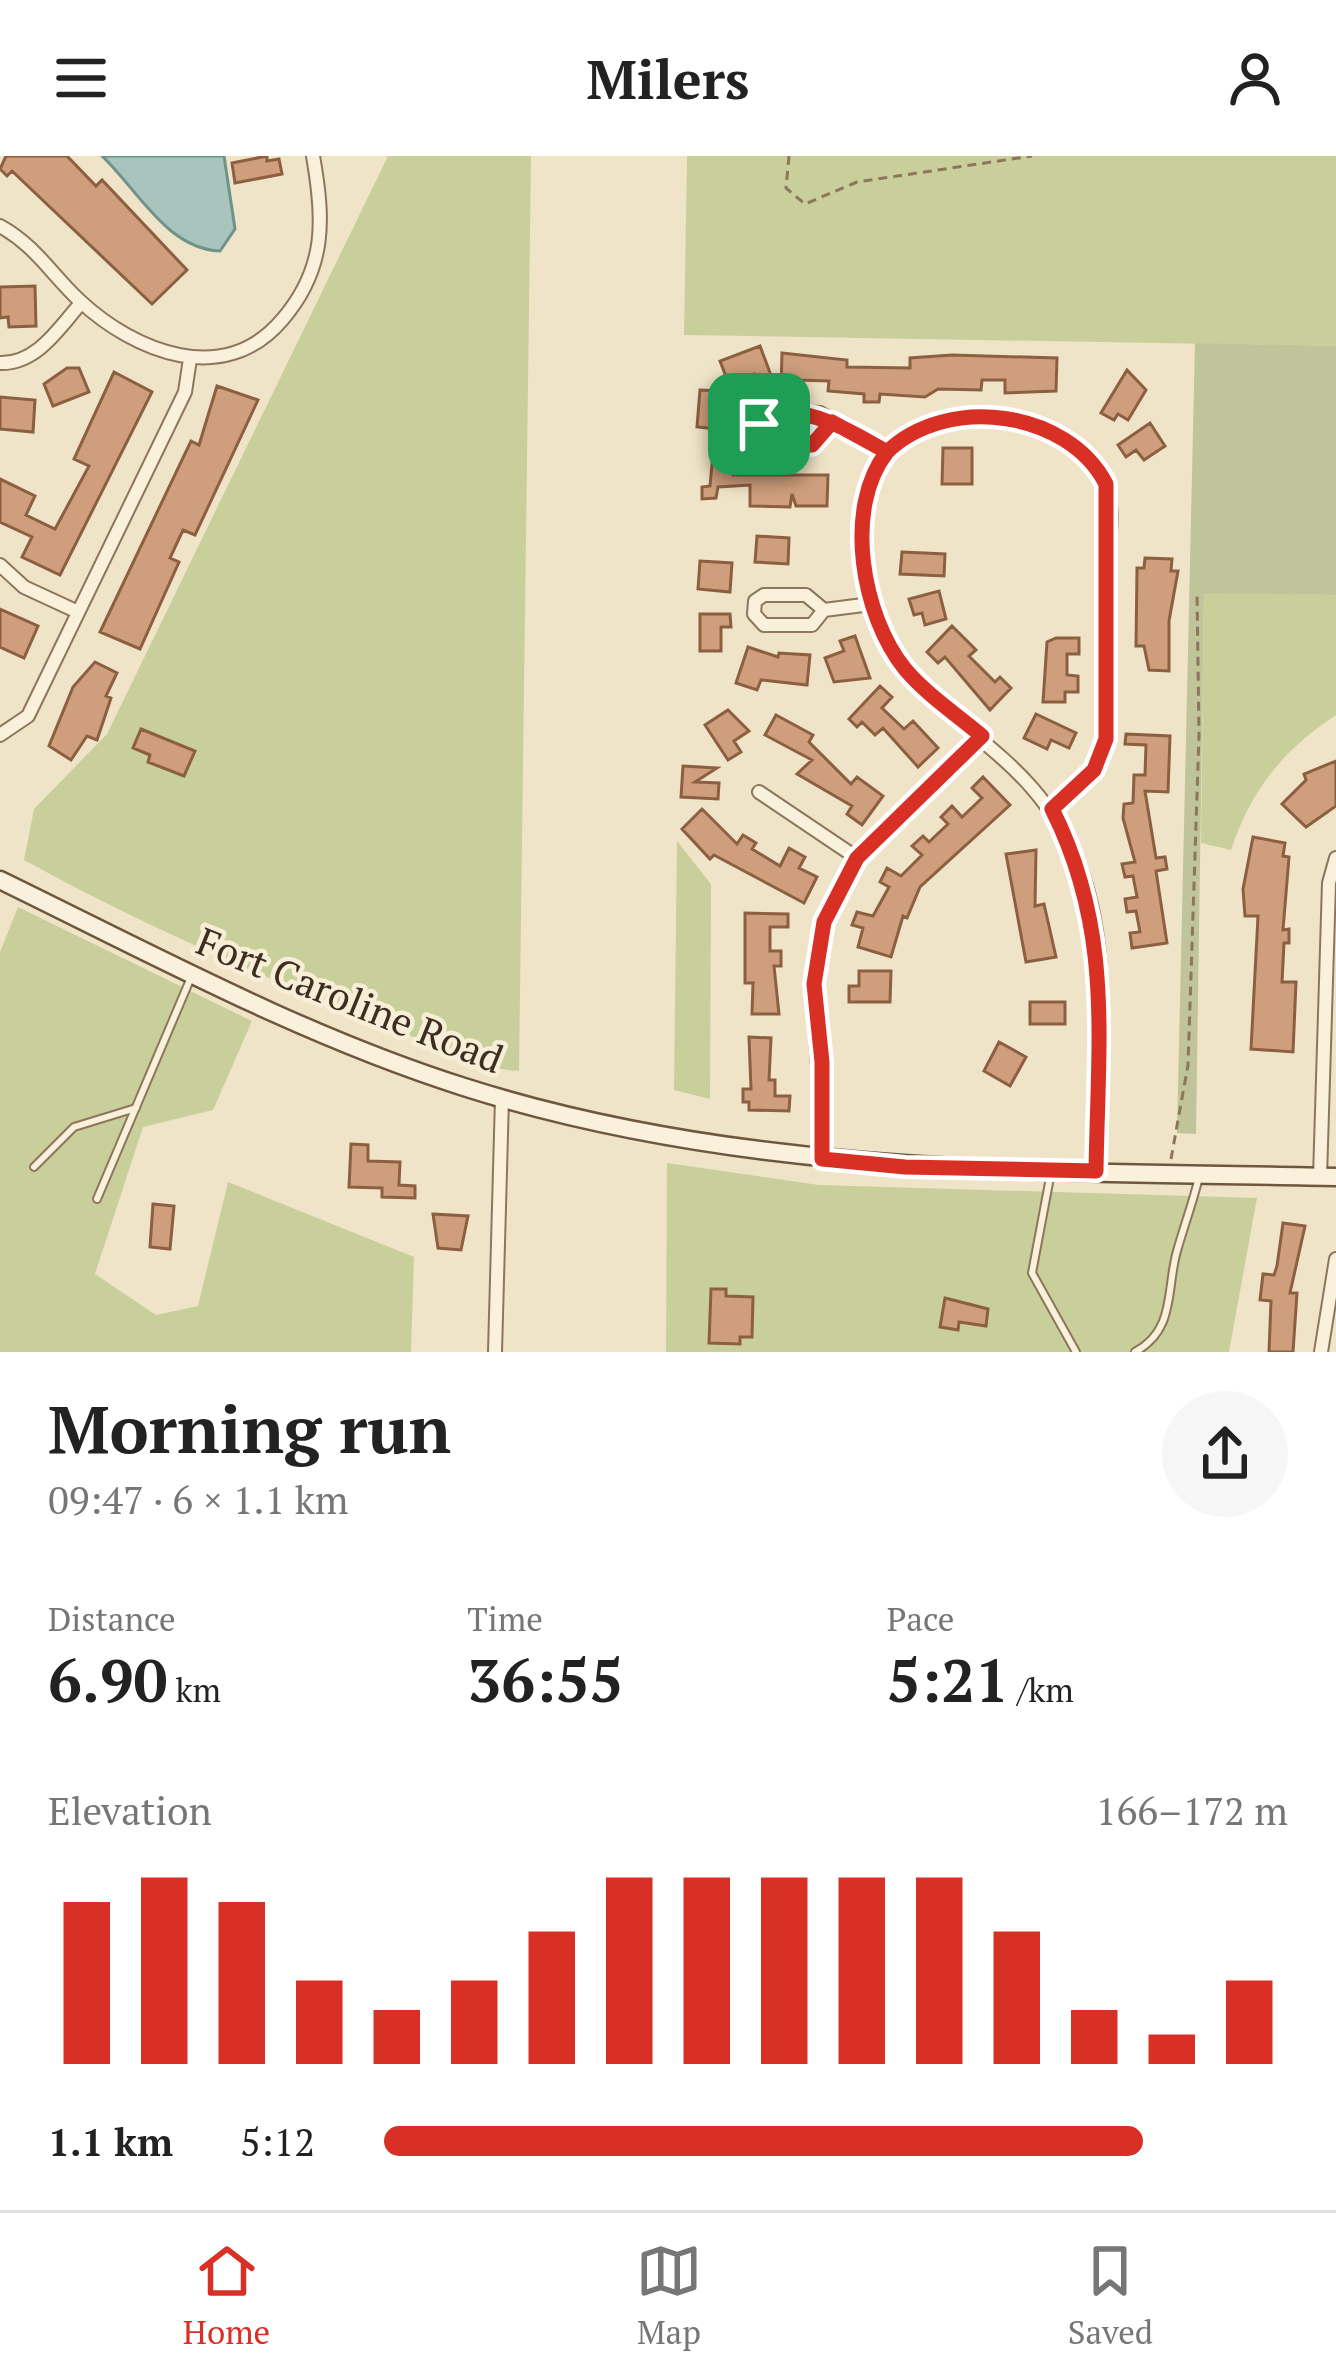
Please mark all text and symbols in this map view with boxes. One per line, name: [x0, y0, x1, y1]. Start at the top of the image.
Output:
text: Milers: [587, 43, 749, 114]
icon: menu: [48, 45, 114, 111]
icon: person: [1222, 45, 1288, 111]
pin: [708, 373, 810, 475]
icon: arrive: [726, 391, 792, 457]
street label: Fort Caroline Road: [190, 914, 511, 1084]
text: Morning run: [48, 1384, 451, 1472]
button: share: [1162, 1391, 1288, 1517]
text: 09:47 · 6 × 1.1 km: [48, 1473, 348, 1525]
text: Distance: [48, 1597, 175, 1640]
text: Time: [467, 1597, 543, 1640]
text: Pace: [887, 1597, 954, 1640]
text: 6.90: [48, 1640, 167, 1719]
text: 36:55: [467, 1640, 624, 1719]
text: 5:21: [887, 1640, 1009, 1719]
text: km: [167, 1668, 221, 1711]
text: /km: [1009, 1668, 1074, 1711]
text: Elevation: [48, 1784, 212, 1836]
text: 166–172 m: [1096, 1784, 1288, 1836]
text: 1.1 km: [48, 2115, 173, 2167]
text: 5:12: [240, 2115, 315, 2167]
tab: Home: [183, 2238, 270, 2353]
tab: Map: [636, 2238, 702, 2353]
tab: Saved: [1068, 2238, 1153, 2353]

